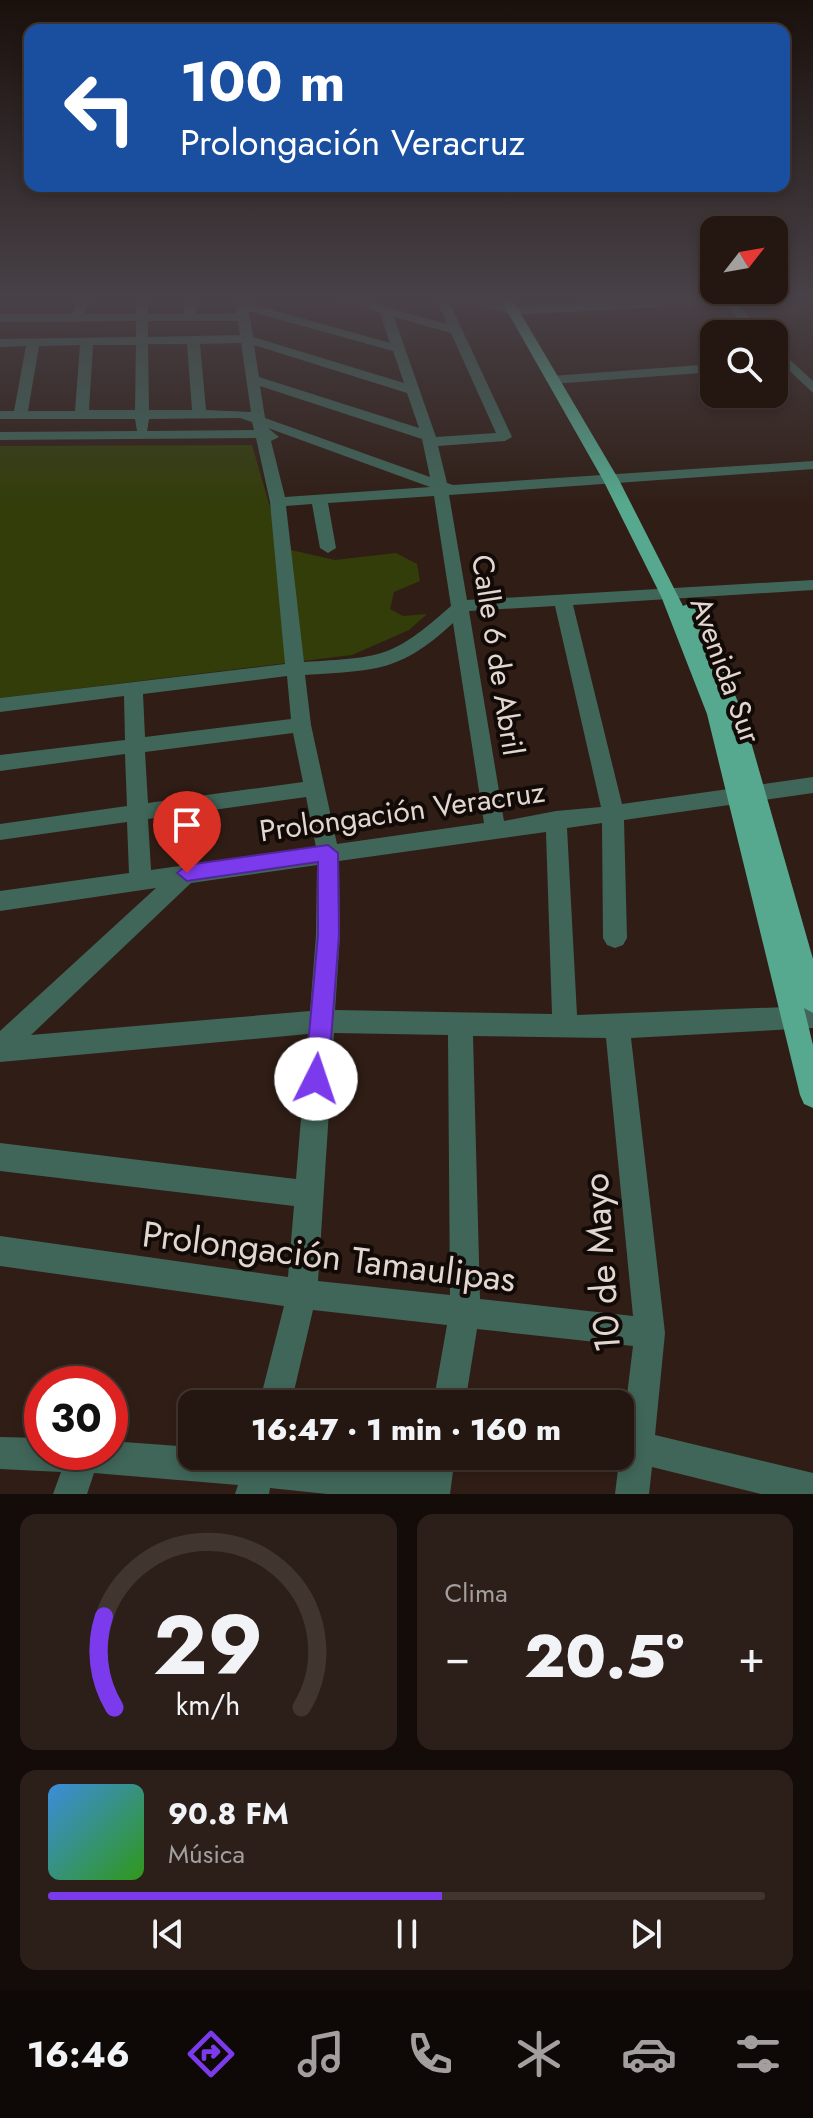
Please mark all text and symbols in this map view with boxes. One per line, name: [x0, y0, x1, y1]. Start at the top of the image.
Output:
text: 100 m: [180, 41, 345, 122]
icon: left: [48, 56, 152, 160]
text: Prolongación Veracruz: [180, 116, 525, 168]
north arrow: [700, 216, 788, 304]
map controls: [700, 216, 788, 408]
button: search: [700, 320, 788, 408]
street label: Calle 6 de Abril: [461, 551, 535, 759]
street label: Avenida Sur: [680, 591, 773, 750]
street label: Prolongación Veracruz: [257, 770, 548, 852]
pin: [153, 791, 221, 873]
icon: arrive: [165, 803, 209, 847]
position arrow: [274, 1037, 358, 1121]
street label: 10 de Mayo: [569, 1172, 633, 1354]
street label: Prolongación Tamaulipas: [139, 1207, 519, 1305]
speed limit sign: 30: [24, 1366, 128, 1470]
text: 16:47 · 1 min · 160 m: [251, 1408, 561, 1451]
text: Clima: [445, 1574, 508, 1612]
text: 29: [153, 1585, 263, 1705]
text: 20.5°: [524, 1613, 684, 1700]
text: −: [445, 1625, 470, 1689]
text: +: [738, 1625, 765, 1689]
text: km/h: [176, 1684, 241, 1726]
text: 90.8 FM: [168, 1792, 289, 1835]
text: Música: [168, 1835, 245, 1873]
icon: previous: [146, 1912, 190, 1956]
icon: pause: [385, 1912, 429, 1956]
icon: next: [624, 1912, 668, 1956]
icon: directions: [183, 2026, 239, 2082]
icon: music: [293, 2026, 349, 2082]
icon: phone: [402, 2026, 458, 2082]
icon: climate: [511, 2026, 567, 2082]
icon: car: [621, 2026, 677, 2082]
icon: filters: [730, 2026, 786, 2082]
text: 16:46: [27, 2028, 130, 2080]

